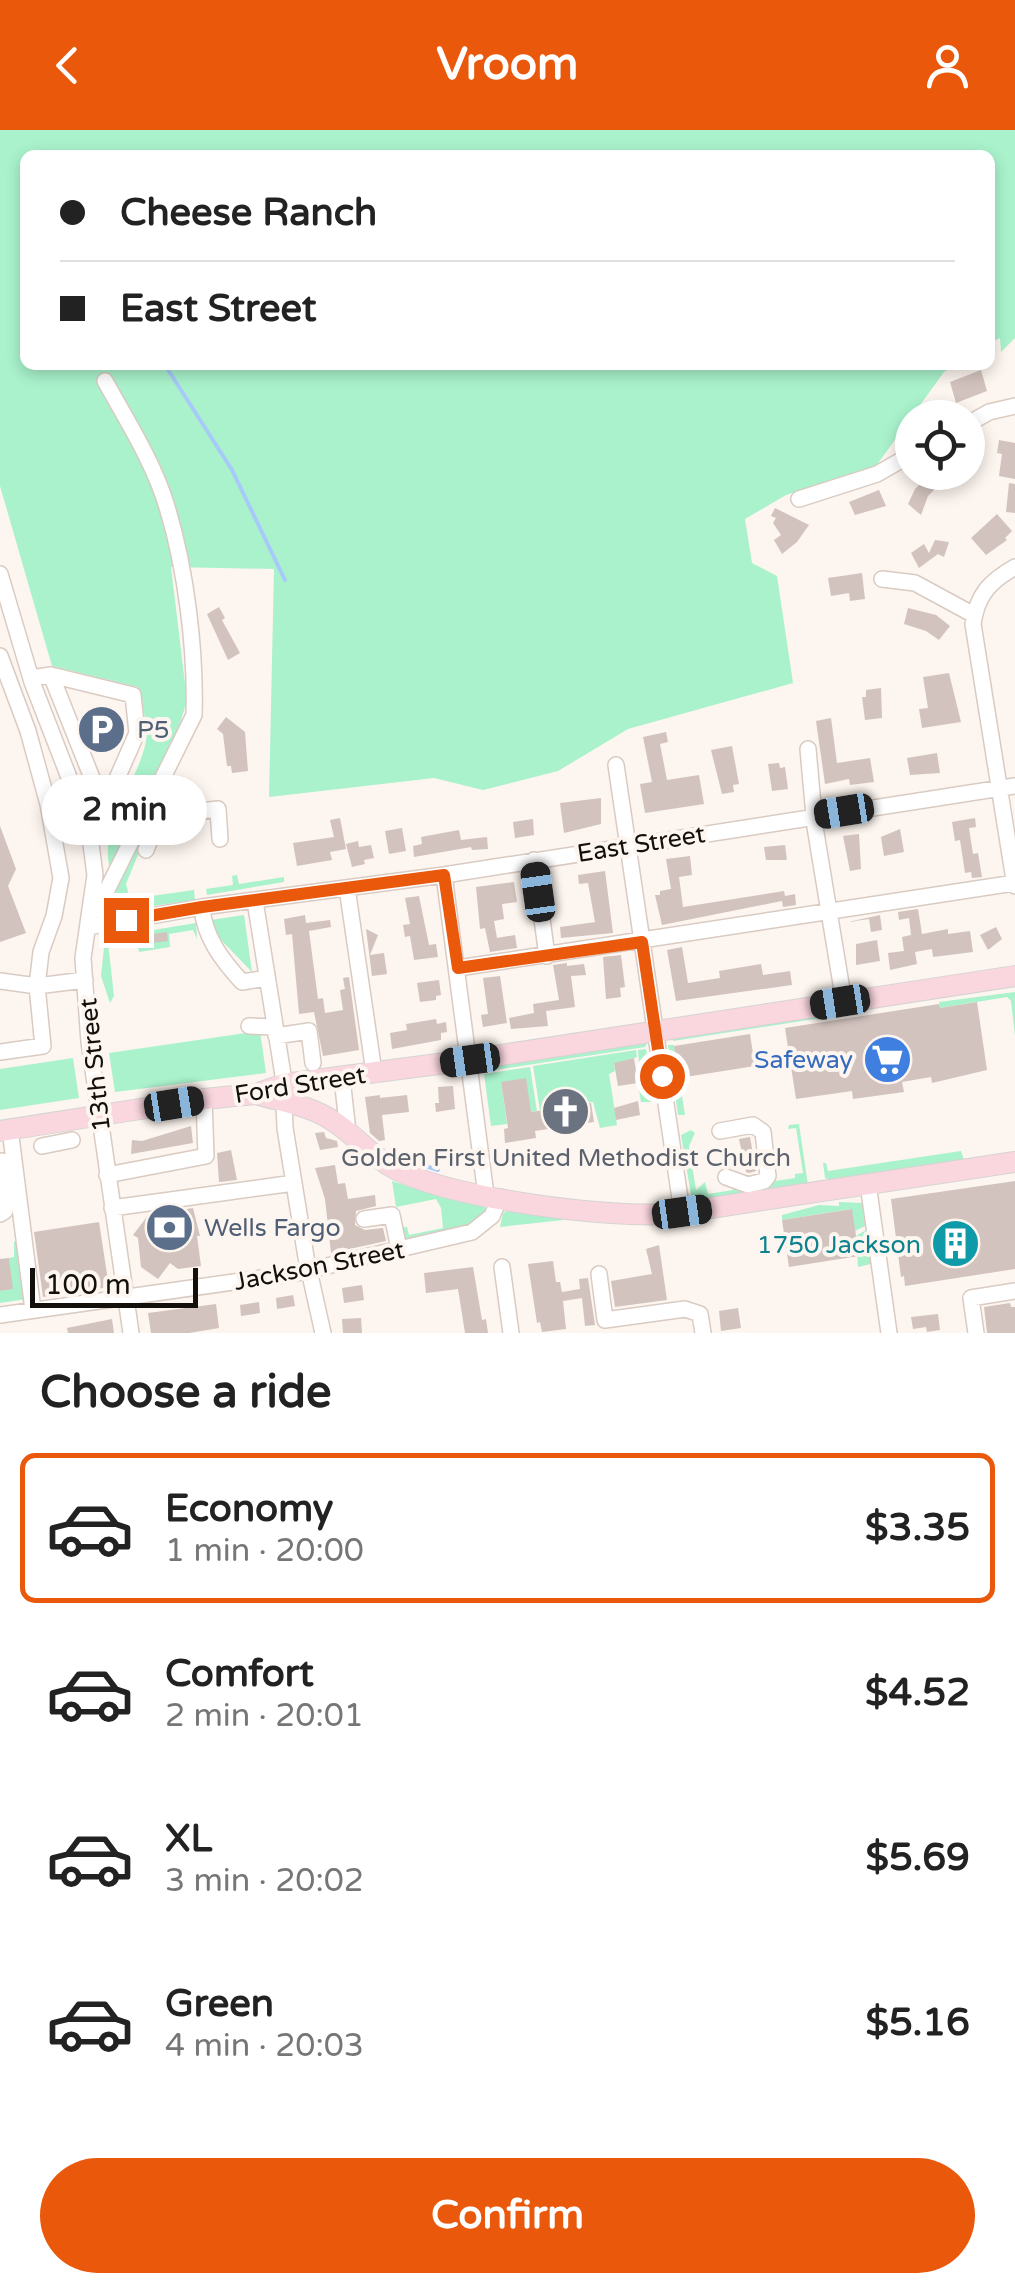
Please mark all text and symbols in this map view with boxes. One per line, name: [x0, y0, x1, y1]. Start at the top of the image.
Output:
icon: back: [40, 38, 95, 93]
text: Vroom: [437, 38, 578, 92]
icon: person: [920, 38, 975, 93]
text: Cheese Ranch: [120, 190, 377, 236]
text: East Street: [120, 286, 316, 332]
map controls: [895, 400, 985, 490]
button: locate: [895, 400, 985, 490]
parking icon: P5: [76, 703, 128, 755]
place label: P5: [137, 715, 170, 745]
callout: 2 min: [44, 775, 208, 845]
text: 2 min: [82, 791, 167, 829]
car: [812, 791, 876, 831]
street label: East Street: [575, 819, 708, 869]
car: [519, 860, 557, 924]
route end: [104, 898, 149, 943]
car: [808, 982, 872, 1022]
street label: 13th Street: [73, 996, 117, 1133]
supermarket icon: Safeway: [862, 1033, 914, 1085]
car: [438, 1041, 502, 1079]
place label: Safeway: [754, 1045, 853, 1075]
route start: [640, 1054, 685, 1099]
street label: Ford Street: [232, 1060, 368, 1110]
car: [142, 1084, 206, 1124]
church icon: Golden First United Methodist Church: [540, 1085, 592, 1137]
place label: Golden First United Methodist Church: [341, 1143, 791, 1173]
car: [650, 1193, 714, 1231]
bank icon: Wells Fargo: [143, 1201, 195, 1253]
place label: Wells Fargo: [204, 1213, 341, 1243]
building icon: 1750 Jackson: [930, 1218, 982, 1270]
place label: 1750 Jackson: [757, 1230, 921, 1260]
street label: Jackson Street: [231, 1235, 407, 1297]
scale bar: [30, 1263, 198, 1308]
text: 100 m: [45, 1268, 131, 1302]
text: Choose a ride: [40, 1366, 331, 1420]
icon: car: [45, 1483, 135, 1573]
text: Economy: [165, 1486, 333, 1532]
text: $3.35: [865, 1505, 970, 1551]
text: 1 min · 20:00: [165, 1532, 364, 1570]
icon: car: [45, 1648, 135, 1738]
text: Comfort: [165, 1651, 314, 1697]
text: $4.52: [865, 1670, 970, 1716]
text: 2 min · 20:01: [165, 1697, 364, 1735]
icon: car: [45, 1813, 135, 1903]
text: XL: [165, 1816, 212, 1862]
text: $5.69: [865, 1835, 970, 1881]
text: 3 min · 20:02: [165, 1862, 364, 1900]
icon: car: [45, 1978, 135, 2068]
text: Green: [165, 1981, 274, 2027]
text: $5.16: [865, 2000, 970, 2046]
text: 4 min · 20:03: [165, 2027, 364, 2065]
button: Confirm: [40, 2158, 975, 2273]

